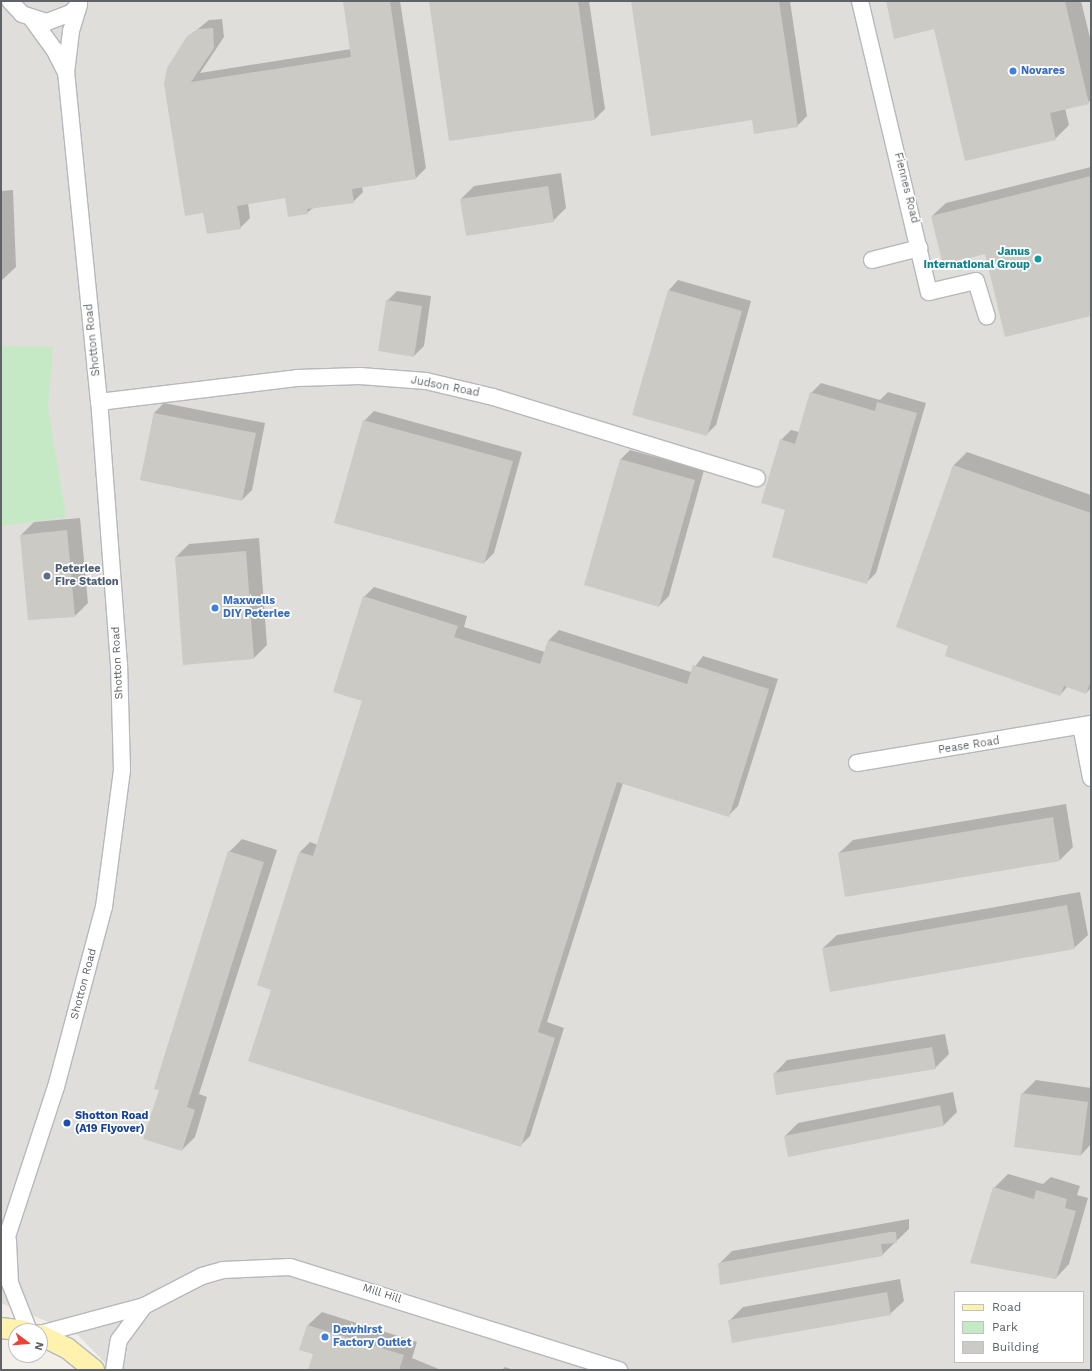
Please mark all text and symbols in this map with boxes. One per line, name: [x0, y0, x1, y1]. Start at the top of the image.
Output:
place label: Novares: [1021, 64, 1065, 78]
marker: Novares: [1008, 66, 1018, 76]
street label: Fiennes Road: [891, 151, 921, 225]
place label: Janus International Group: [923, 246, 1030, 272]
marker: Janus International Group: [1033, 254, 1043, 264]
street label: Shotton Road: [83, 303, 103, 377]
street label: Judson Road: [410, 374, 480, 400]
place label: Peterlee Fire Station: [55, 563, 119, 589]
marker: Peterlee Fire Station: [42, 571, 52, 581]
place label: Maxwells DIY Peterlee: [223, 595, 290, 621]
marker: Maxwells DIY Peterlee: [210, 603, 220, 613]
street label: Shotton Road: [110, 626, 126, 700]
street label: Pease Road: [937, 735, 1001, 757]
street label: Shotton Road: [68, 947, 100, 1021]
place label: Shotton Road (A19 Flyover): [75, 1110, 148, 1136]
marker: Shotton Road (A19 Flyover): [62, 1118, 72, 1128]
street label: Mill Hill: [361, 1281, 403, 1307]
legend: [954, 1291, 1084, 1363]
text: Road: [992, 1300, 1021, 1314]
text: Park: [992, 1320, 1018, 1334]
north arrow: [8, 1323, 48, 1363]
place label: Dewhirst Factory Outlet: [333, 1324, 412, 1350]
marker: Dewhirst Factory Outlet: [320, 1332, 330, 1342]
text: N: [32, 1340, 46, 1352]
text: Building: [992, 1340, 1039, 1354]

